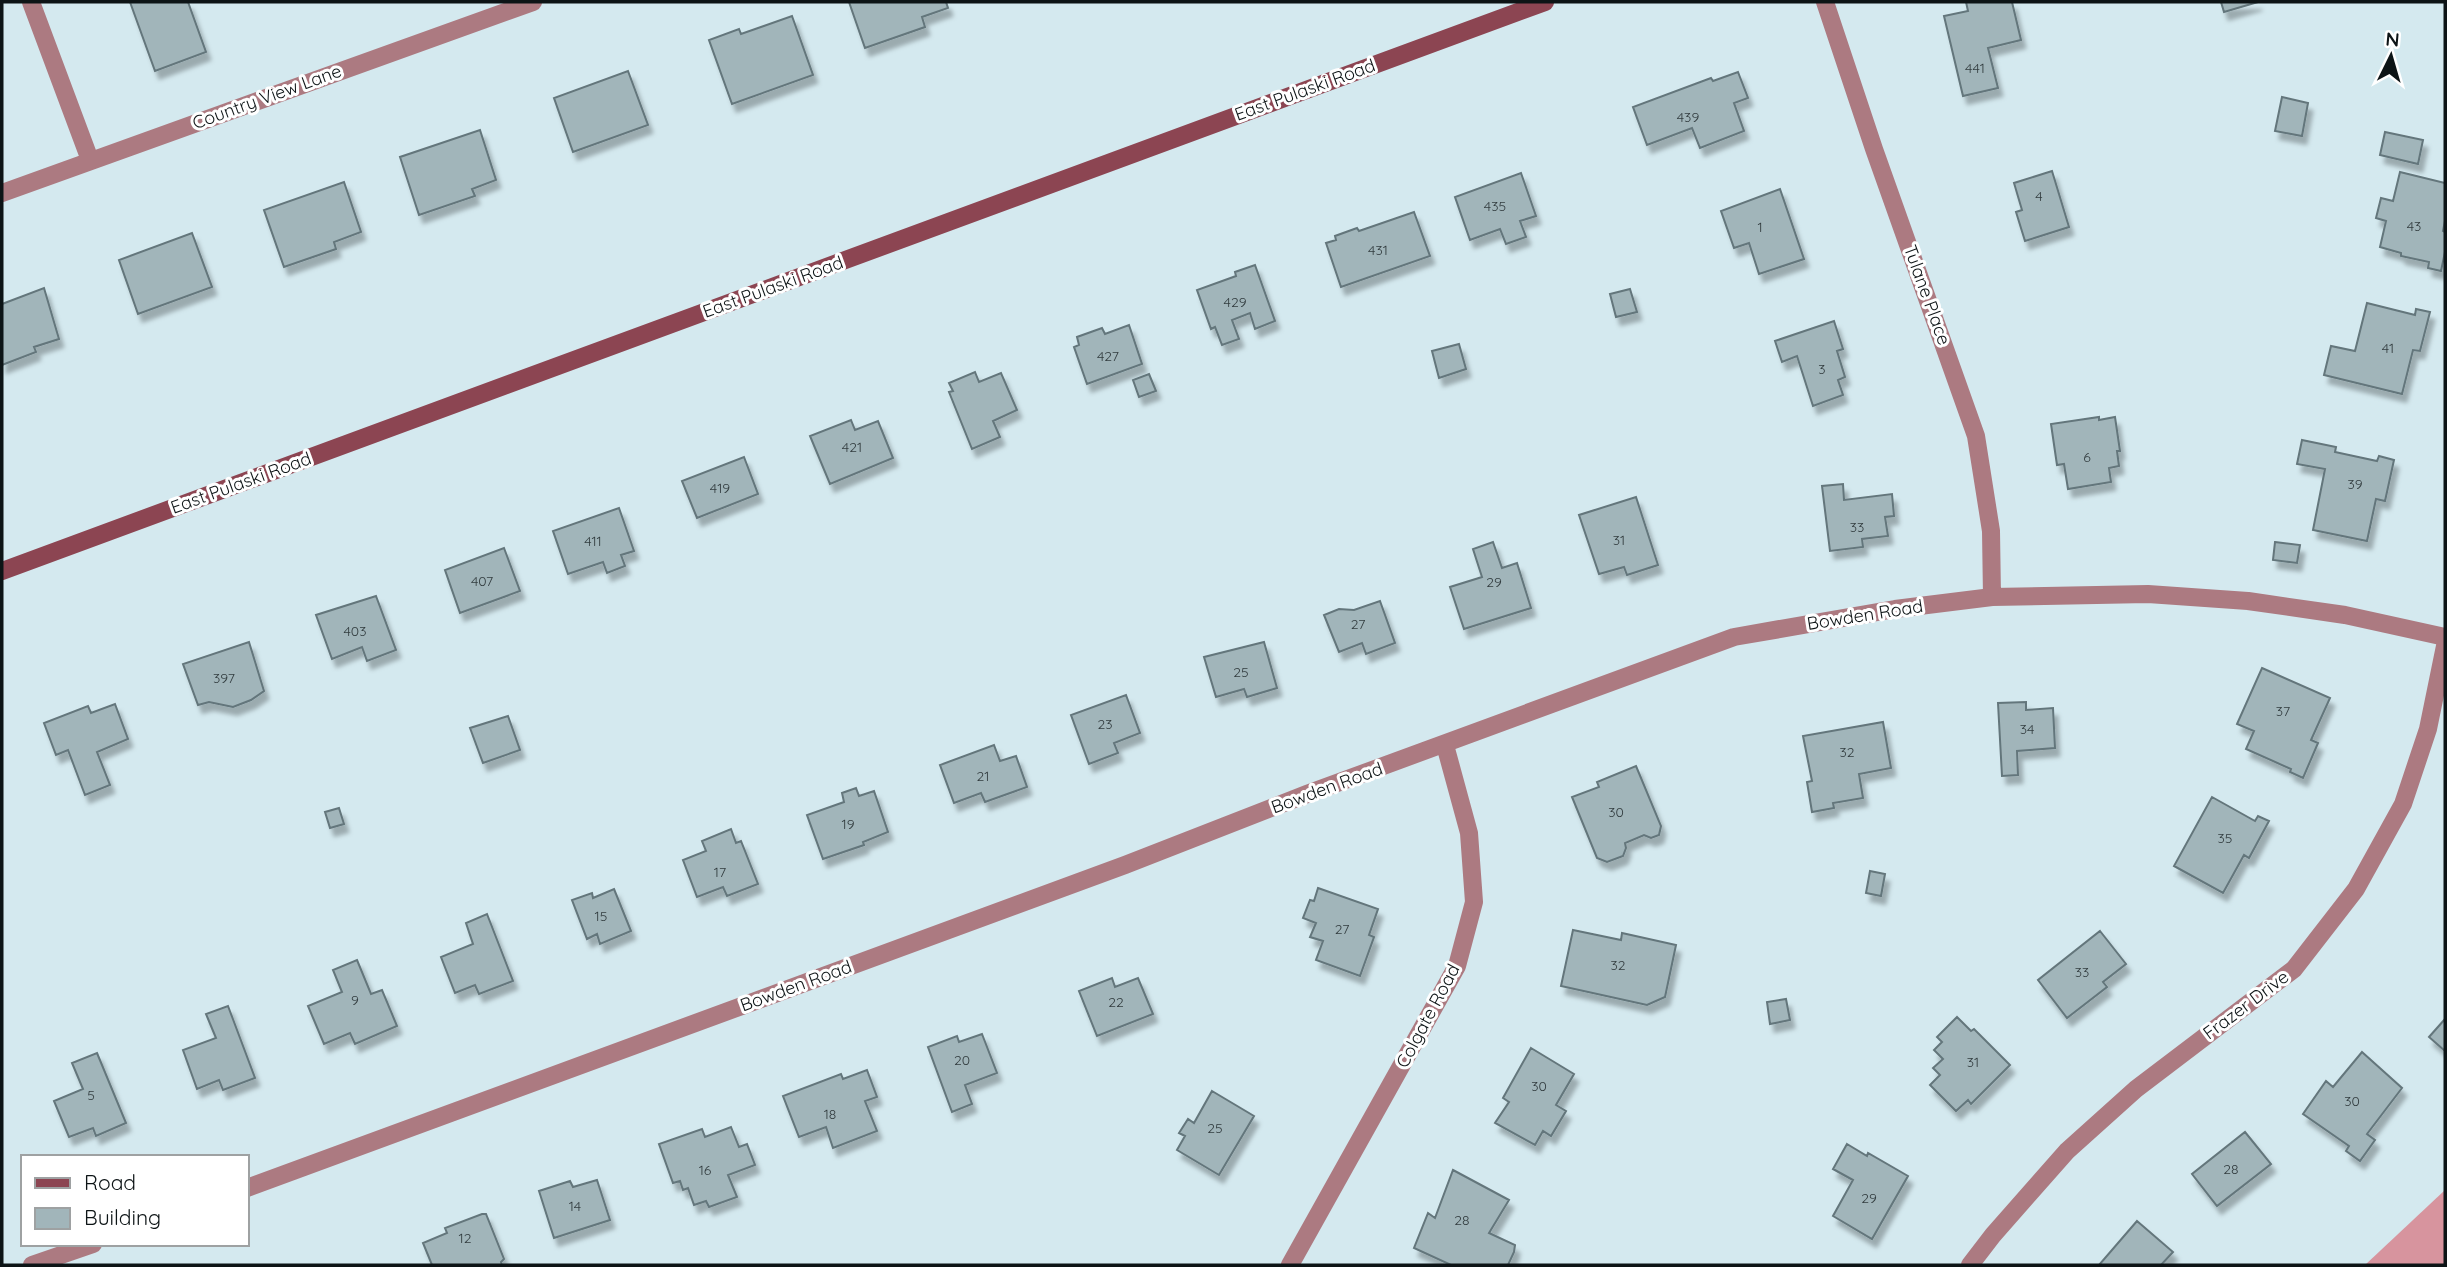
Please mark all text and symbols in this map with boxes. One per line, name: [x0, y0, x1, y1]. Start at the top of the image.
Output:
north arrow: [2356, 21, 2426, 91]
text: N: [2384, 27, 2400, 52]
street label: East Pulaski Road: [1231, 53, 1378, 126]
street label: Country View Lane: [189, 59, 345, 134]
house number: 441: [1965, 59, 1985, 77]
house number: 439: [1677, 108, 1699, 126]
house number: 4: [2035, 187, 2043, 205]
house number: 435: [1484, 197, 1506, 215]
house number: 43: [2407, 217, 2421, 235]
house number: 1: [1757, 218, 1763, 236]
house number: 431: [1368, 241, 1388, 259]
street label: Tulane Place: [1899, 242, 1956, 348]
street label: East Pulaski Road: [699, 250, 846, 323]
house number: 429: [1224, 293, 1247, 311]
house number: 41: [2382, 339, 2394, 357]
house number: 427: [1097, 347, 1119, 365]
house number: 3: [1818, 360, 1826, 378]
house number: 421: [842, 438, 862, 456]
street label: East Pulaski Road: [167, 446, 314, 519]
house number: 6: [2083, 448, 2091, 466]
house number: 39: [2347, 475, 2363, 493]
house number: 419: [710, 479, 730, 497]
house number: 33: [1850, 518, 1864, 536]
house number: 31: [1613, 531, 1625, 549]
house number: 411: [584, 532, 602, 550]
house number: 407: [471, 572, 493, 590]
house number: 29: [1486, 573, 1502, 591]
street label: Bowden Road: [1805, 594, 1925, 635]
house number: 27: [1351, 615, 1365, 633]
house number: 403: [343, 622, 367, 640]
house number: 25: [1233, 663, 1249, 681]
house number: 397: [213, 669, 235, 687]
house number: 37: [2276, 702, 2290, 720]
house number: 23: [1097, 715, 1113, 733]
house number: 34: [2020, 720, 2034, 738]
house number: 32: [1839, 743, 1855, 761]
street label: Bowden Road: [1268, 757, 1386, 818]
house number: 21: [977, 767, 989, 785]
house number: 30: [1608, 803, 1624, 821]
house number: 19: [842, 815, 855, 833]
house number: 35: [2218, 829, 2232, 847]
house number: 17: [714, 863, 726, 881]
house number: 15: [595, 907, 607, 925]
house number: 27: [1335, 920, 1349, 938]
street label: Bowden Road: [737, 955, 855, 1016]
house number: 32: [1610, 956, 1626, 974]
street label: Colgate Road: [1391, 960, 1465, 1072]
house number: 33: [2075, 963, 2089, 981]
street label: Frazer Drive: [2198, 965, 2293, 1044]
house number: 9: [351, 991, 359, 1009]
house number: 22: [1108, 993, 1124, 1011]
house number: 20: [954, 1051, 970, 1069]
house number: 31: [1967, 1053, 1979, 1071]
house number: 30: [1531, 1077, 1547, 1095]
house number: 5: [87, 1086, 95, 1104]
house number: 30: [2344, 1092, 2360, 1110]
house number: 18: [824, 1105, 836, 1123]
house number: 25: [1207, 1119, 1223, 1137]
legend: [21, 1155, 248, 1246]
house number: 28: [2223, 1160, 2239, 1178]
house number: 16: [699, 1161, 712, 1179]
text: Road: [84, 1169, 136, 1195]
house number: 29: [1861, 1189, 1877, 1207]
house number: 14: [569, 1197, 581, 1215]
text: Building: [84, 1204, 161, 1230]
house number: 28: [1454, 1211, 1470, 1229]
house number: 12: [459, 1229, 472, 1247]

